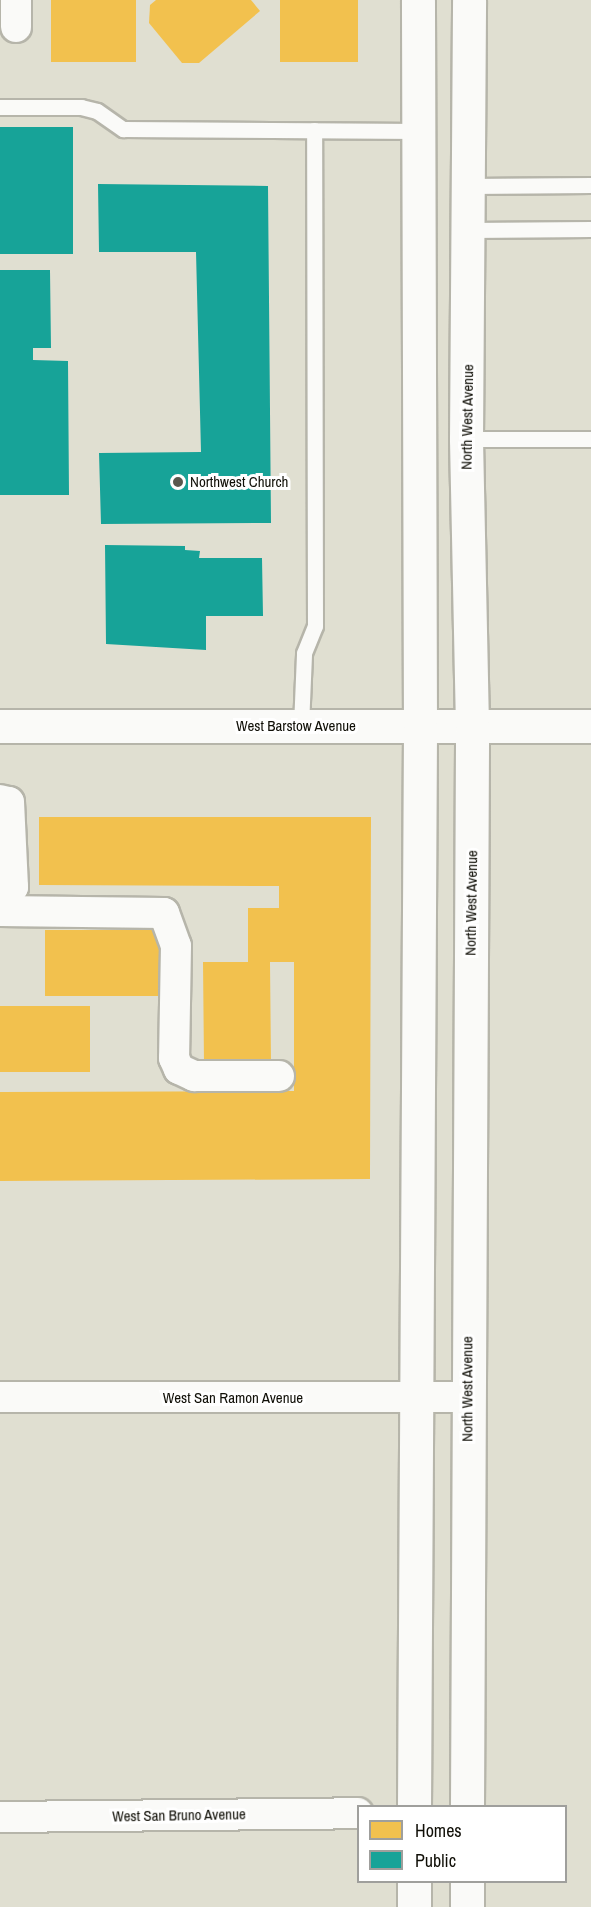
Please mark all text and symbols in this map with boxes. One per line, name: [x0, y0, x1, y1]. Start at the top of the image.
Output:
street label: North West Avenue: [457, 364, 477, 470]
place label: Northwest Church: [190, 473, 288, 491]
marker: Northwest Church: [171, 475, 185, 489]
street label: West Barstow Avenue: [236, 717, 356, 735]
street label: North West Avenue: [461, 850, 481, 956]
street label: North West Avenue: [458, 1336, 476, 1442]
street label: West San Ramon Avenue: [162, 1389, 304, 1407]
street label: West San Bruno Avenue: [112, 1805, 246, 1825]
legend: [357, 1805, 567, 1883]
text: Homes: [415, 1818, 462, 1843]
text: Public: [415, 1848, 456, 1873]

